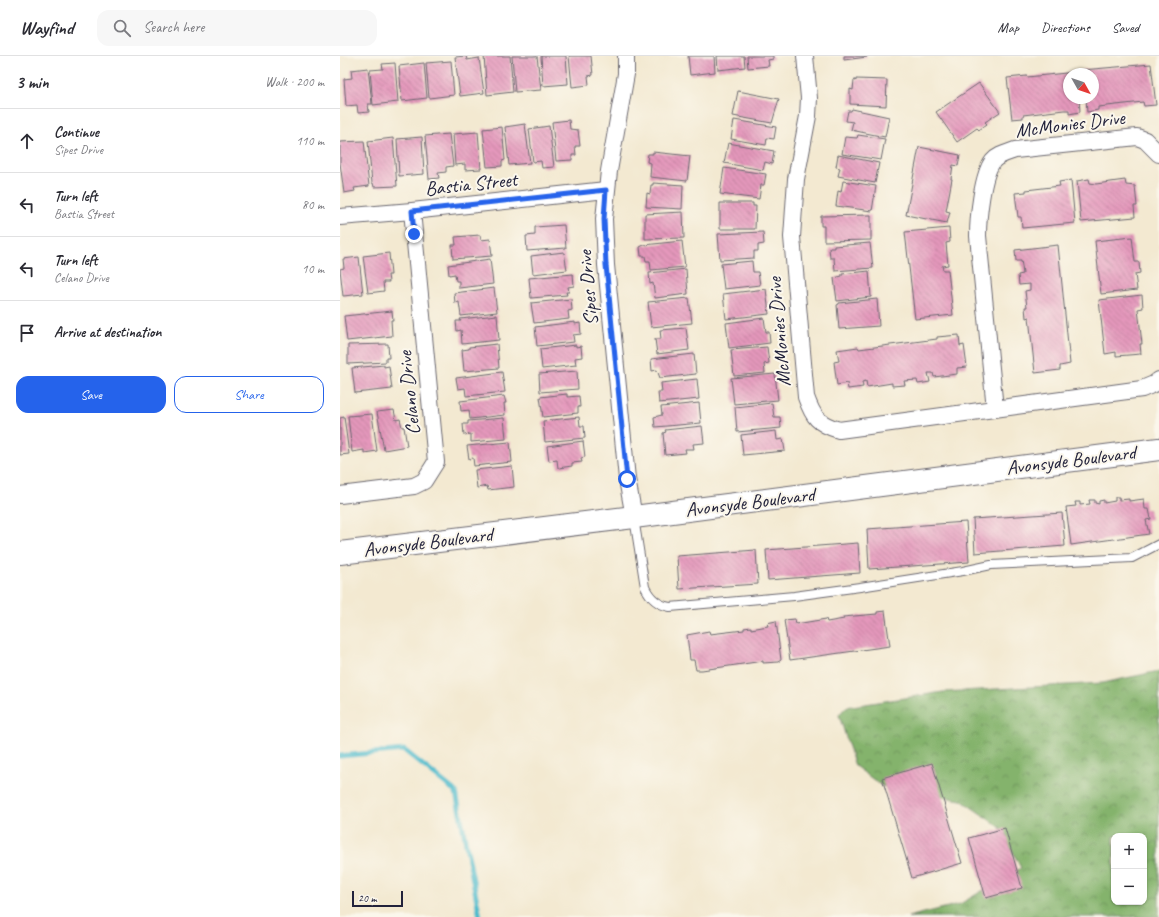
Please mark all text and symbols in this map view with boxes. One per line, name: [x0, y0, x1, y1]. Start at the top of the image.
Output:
search box: [97, 10, 377, 46]
text: Wayfind: [20, 16, 73, 40]
icon: search: [111, 17, 133, 39]
text: Search here: [143, 18, 204, 37]
text: Map: [998, 19, 1019, 36]
text: Directions: [1041, 19, 1090, 36]
text: Saved: [1112, 19, 1139, 36]
north arrow: [1063, 68, 1099, 104]
text: 3 min: [16, 72, 49, 93]
text: Walk · 200 m: [265, 74, 324, 90]
street label: McMonies Drive: [1014, 105, 1127, 143]
text: Continue: [54, 123, 99, 142]
icon: ahead: [16, 130, 38, 152]
text: 110 m: [296, 133, 324, 149]
text: Sipes Drive: [54, 142, 103, 158]
street label: Bastia Street: [424, 166, 521, 201]
text: Turn left: [54, 187, 97, 206]
icon: left: [16, 194, 38, 216]
text: 80 m: [302, 197, 324, 213]
text: Bastia Street: [54, 206, 114, 222]
route end: [405, 225, 423, 243]
street label: Sipes Drive: [572, 248, 604, 327]
text: Turn left: [54, 251, 97, 270]
icon: left: [16, 258, 38, 280]
text: 10 m: [302, 261, 324, 277]
text: Celano Drive: [54, 270, 109, 286]
street label: McMonies Drive: [762, 275, 796, 388]
icon: arrive: [16, 322, 38, 344]
text: Arrive at destination: [54, 323, 161, 342]
street label: Celano Drive: [392, 348, 426, 436]
button: Save: [16, 376, 166, 413]
button: Share: [174, 376, 324, 413]
street label: Avonsyde Boulevard: [1005, 439, 1140, 480]
route start: [618, 470, 636, 488]
street label: Avonsyde Boulevard: [684, 481, 819, 522]
street label: Avonsyde Boulevard: [362, 521, 497, 562]
map controls: [1111, 833, 1147, 905]
button: +: [1111, 833, 1147, 869]
button: −: [1111, 869, 1147, 905]
scale bar: [352, 889, 403, 908]
text: 20 m: [358, 891, 377, 905]

